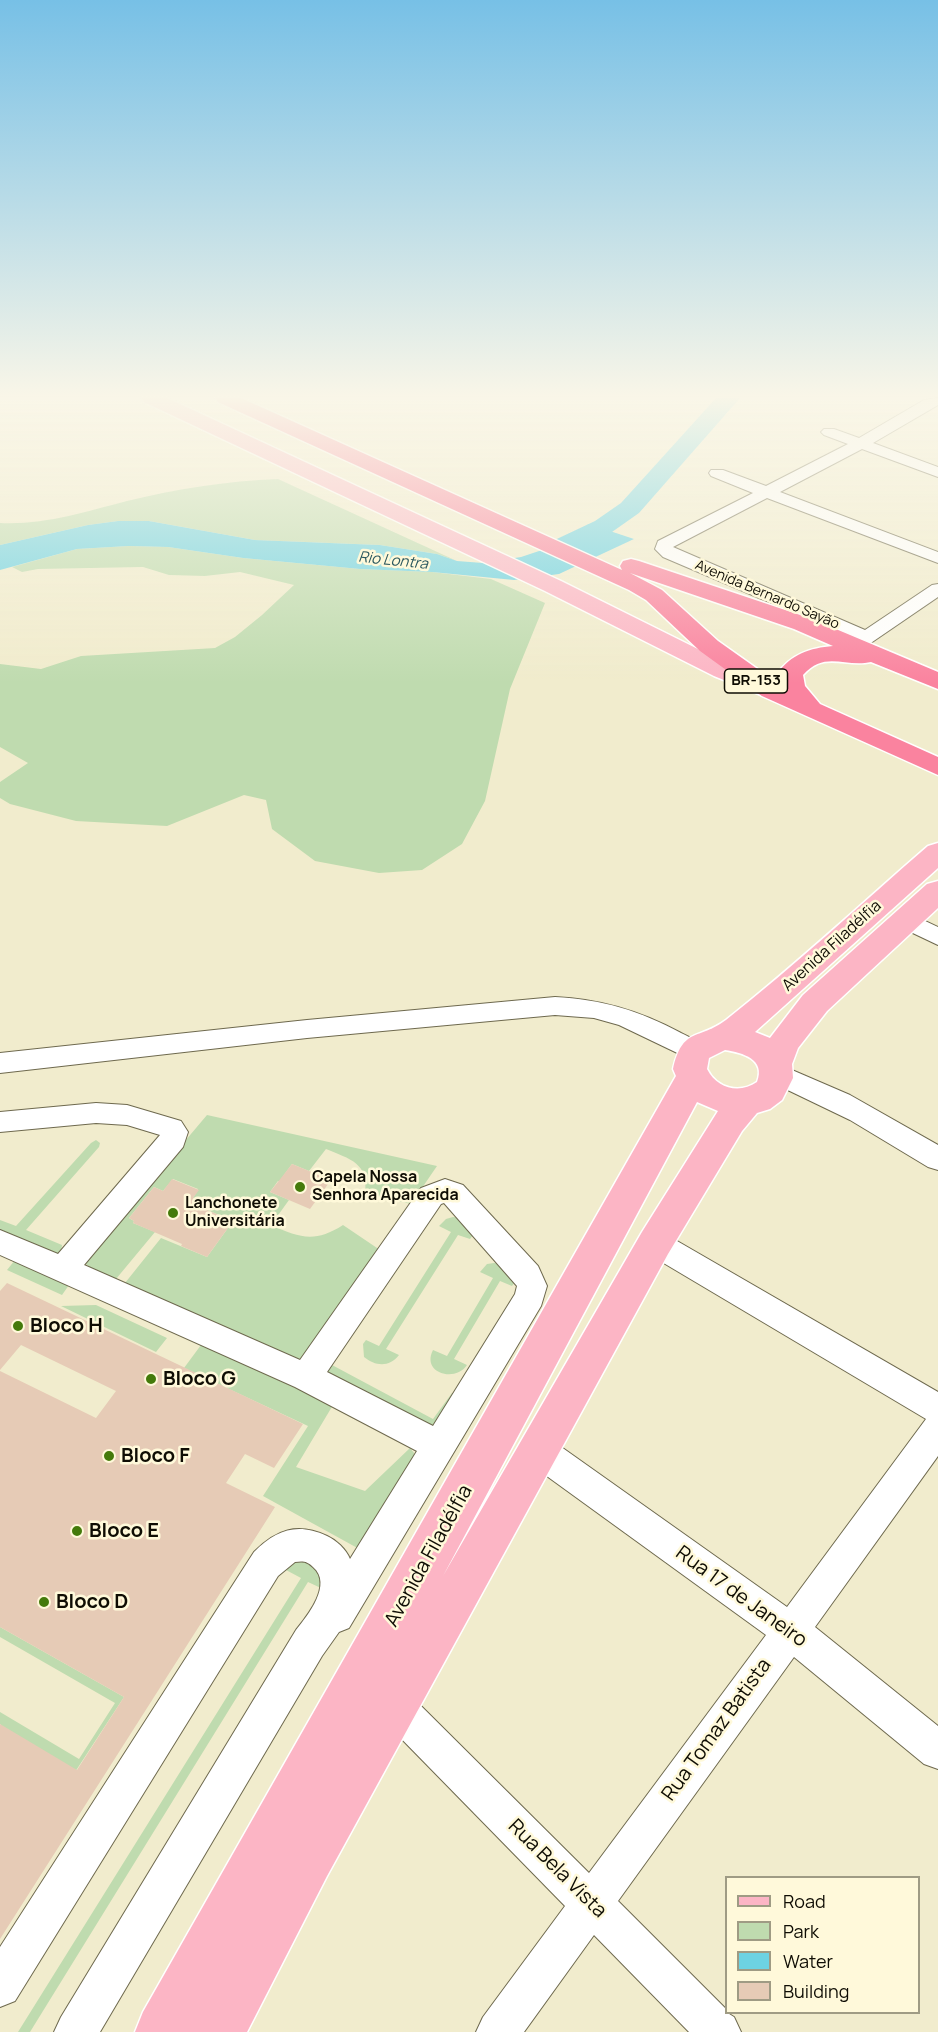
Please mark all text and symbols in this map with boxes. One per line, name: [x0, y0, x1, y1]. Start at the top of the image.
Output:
water label: Rio Lontra: [357, 548, 429, 574]
street label: Avenida Bernardo Sayão: [692, 557, 842, 633]
road number: BR-153: [724, 669, 788, 693]
street label: Avenida Filadélfia: [778, 896, 886, 996]
place label: Capela Nossa Senhora Aparecida: [312, 1168, 459, 1206]
marker: Capela Nossa Senhora Aparecida: [293, 1180, 307, 1194]
place label: Lanchonete Universitária: [185, 1194, 285, 1232]
marker: Lanchonete Universitária: [166, 1206, 180, 1220]
place label: Bloco H: [30, 1314, 103, 1338]
marker: Bloco H: [11, 1319, 25, 1333]
place label: Bloco G: [163, 1367, 236, 1391]
marker: Bloco G: [144, 1372, 158, 1386]
place label: Bloco F: [121, 1444, 190, 1468]
marker: Bloco F: [102, 1449, 116, 1463]
street label: Avenida Filadélfia: [380, 1481, 478, 1631]
place label: Bloco E: [89, 1519, 159, 1543]
marker: Bloco E: [70, 1524, 84, 1538]
street label: Rua 17 de Janeiro: [671, 1541, 811, 1653]
place label: Bloco D: [56, 1590, 128, 1614]
marker: Bloco D: [37, 1595, 51, 1609]
street label: Rua Tomaz Batista: [657, 1654, 777, 1806]
street label: Rua Bela Vista: [503, 1815, 611, 1923]
legend: [725, 1876, 920, 2014]
text: Road: [783, 1889, 826, 1913]
text: Park: [783, 1919, 819, 1943]
text: Water: [783, 1949, 833, 1973]
text: Building: [783, 1979, 849, 2003]

